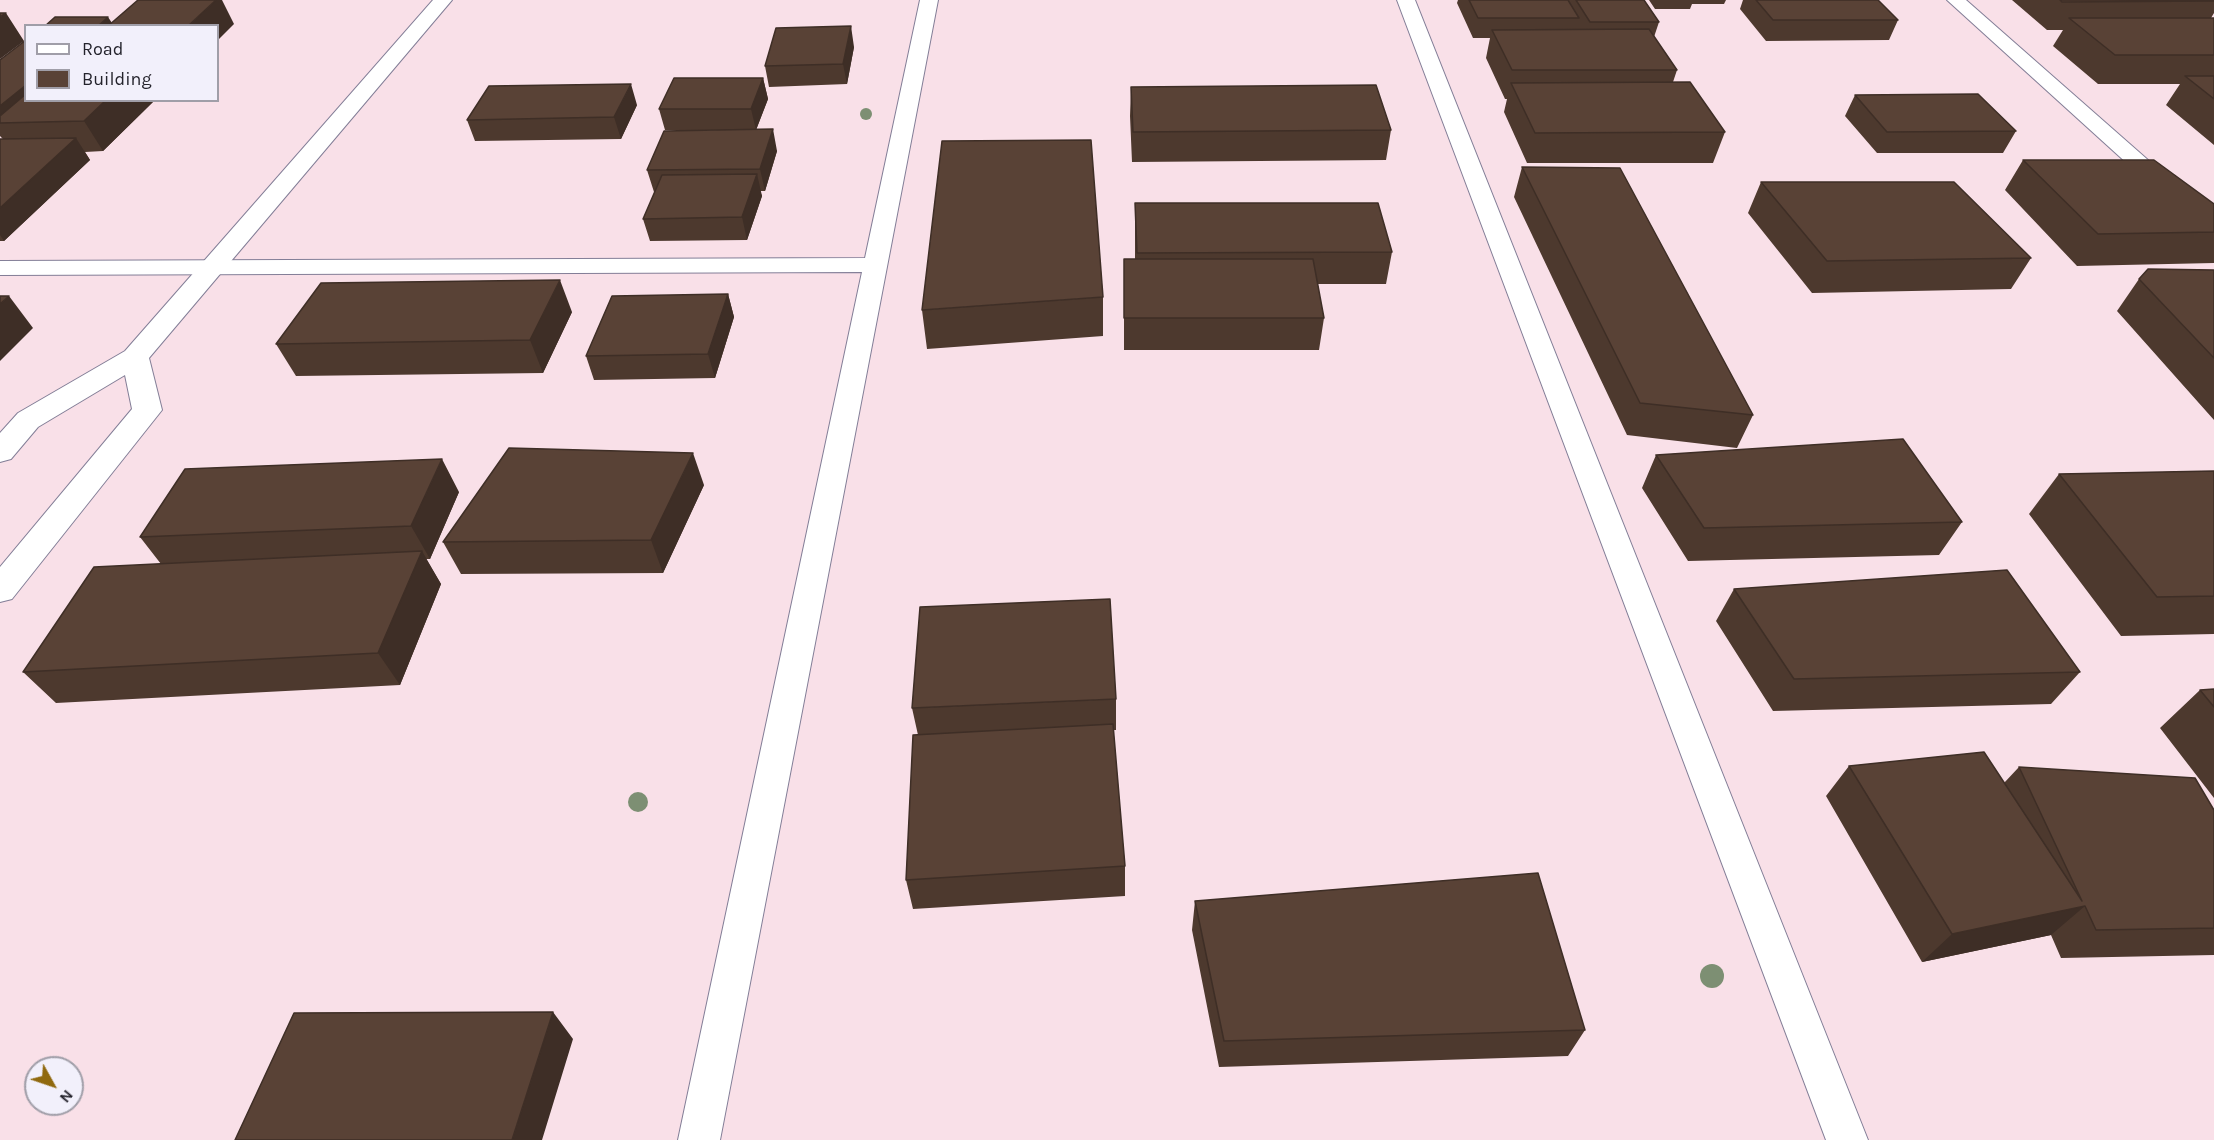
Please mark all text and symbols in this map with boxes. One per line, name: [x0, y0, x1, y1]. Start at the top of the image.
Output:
legend: [24, 24, 219, 102]
text: Road: [82, 38, 123, 60]
text: Building: [82, 68, 152, 90]
north arrow: [24, 1056, 84, 1116]
text: N: [56, 1086, 78, 1107]

